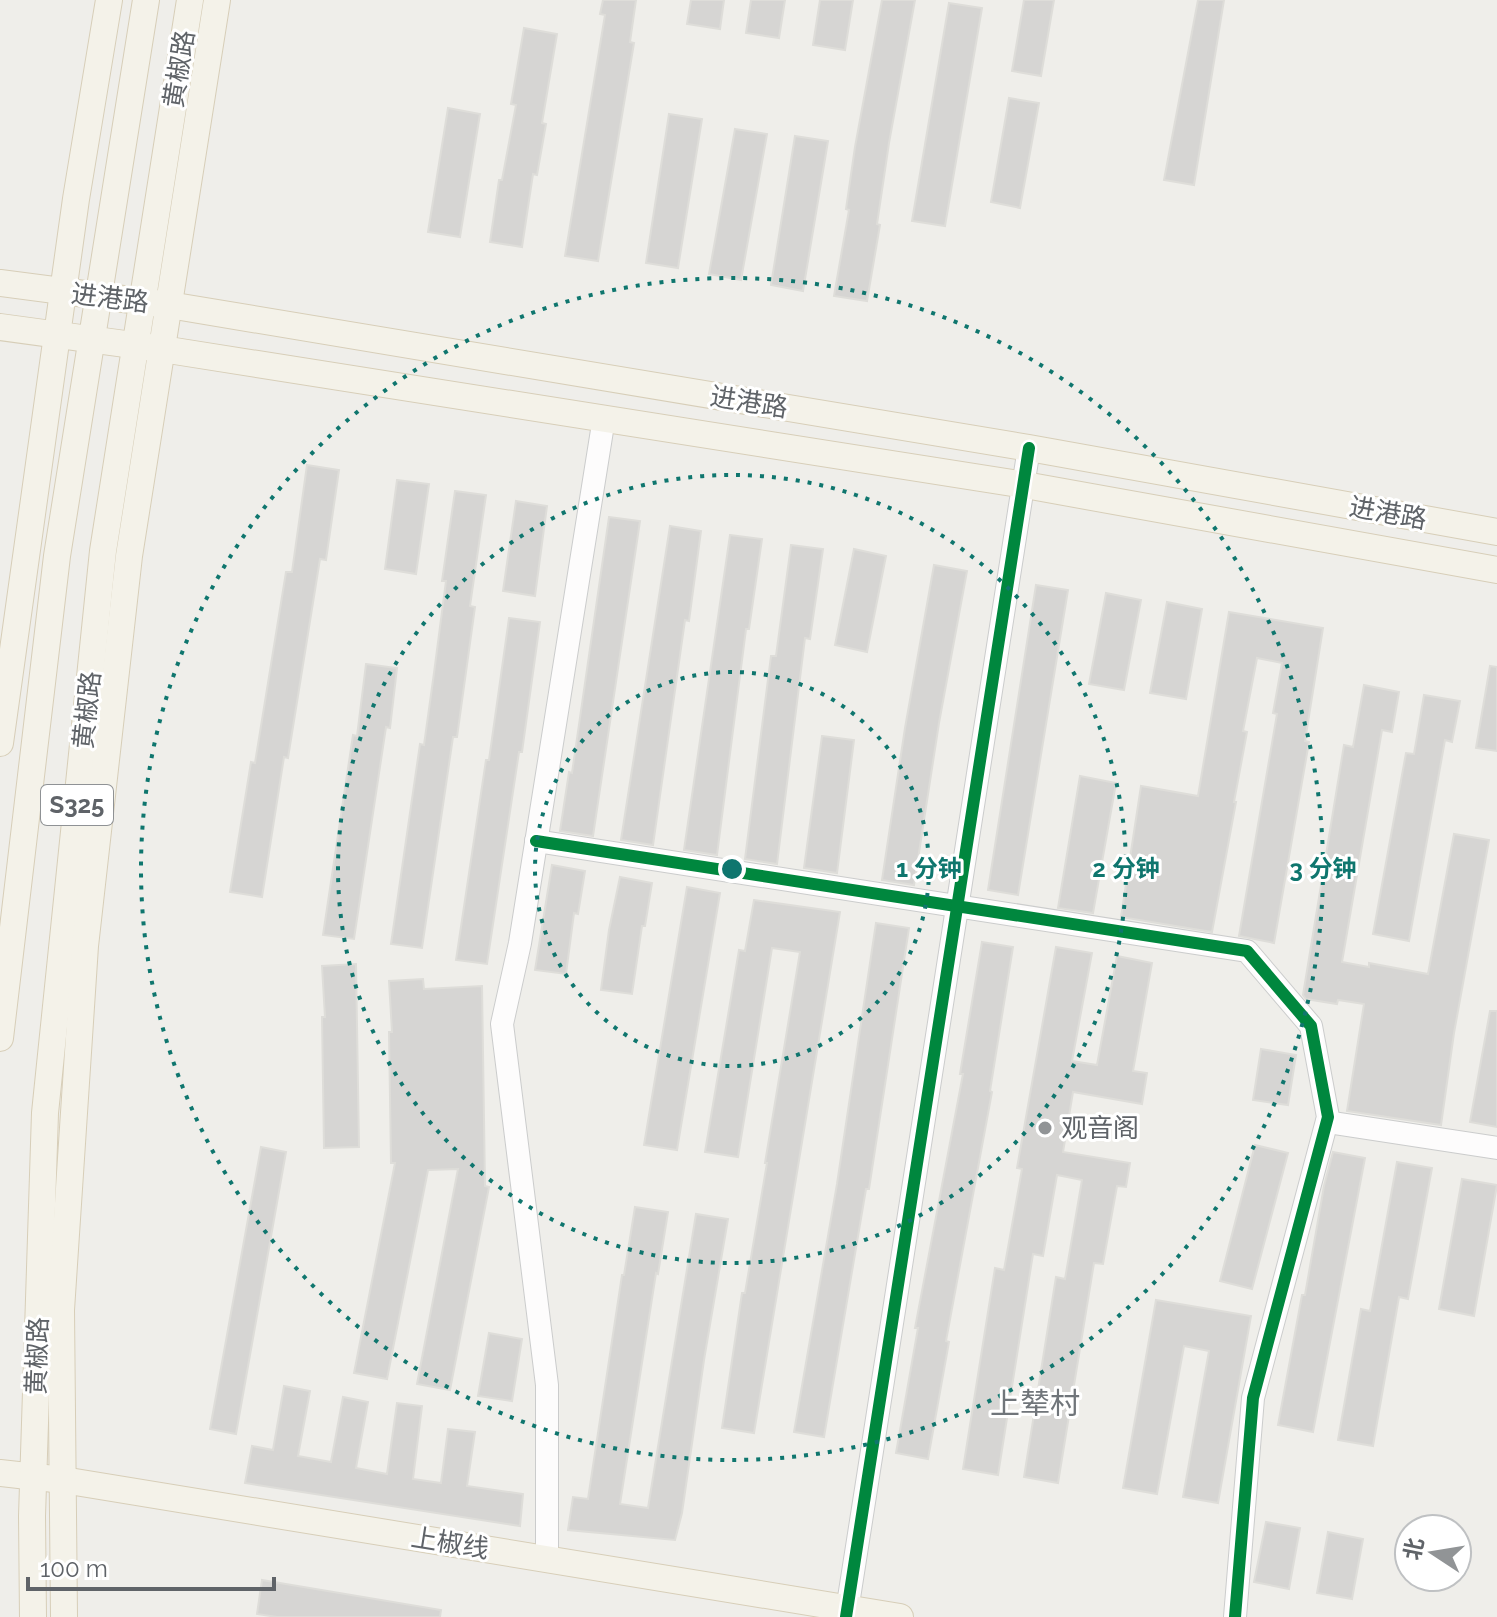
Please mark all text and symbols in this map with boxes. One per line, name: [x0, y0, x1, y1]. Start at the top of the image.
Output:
street label: 黄椒路: [158, 28, 200, 110]
street label: 进港路: [69, 278, 151, 318]
street label: 进港路: [708, 381, 790, 423]
street label: 进港路: [1347, 491, 1429, 535]
street label: 黄椒路: [68, 670, 106, 750]
road number: S325: [41, 785, 113, 825]
text: 1 分钟: [896, 854, 962, 883]
text: 2 分钟: [1092, 854, 1160, 883]
text: 3 分钟: [1289, 854, 1357, 883]
centre of rings: [718, 855, 746, 883]
place label: 观音阁: [1061, 1113, 1139, 1143]
marker: 观音阁: [1036, 1119, 1054, 1137]
street label: 黄椒路: [21, 1316, 53, 1396]
district label: 上辇村: [990, 1386, 1080, 1421]
north arrow: [1393, 1513, 1473, 1593]
street label: 上椒线: [409, 1522, 491, 1564]
text: 北: [1398, 1535, 1428, 1562]
scale bar: [28, 1541, 274, 1591]
text: 100 m: [40, 1554, 108, 1583]

